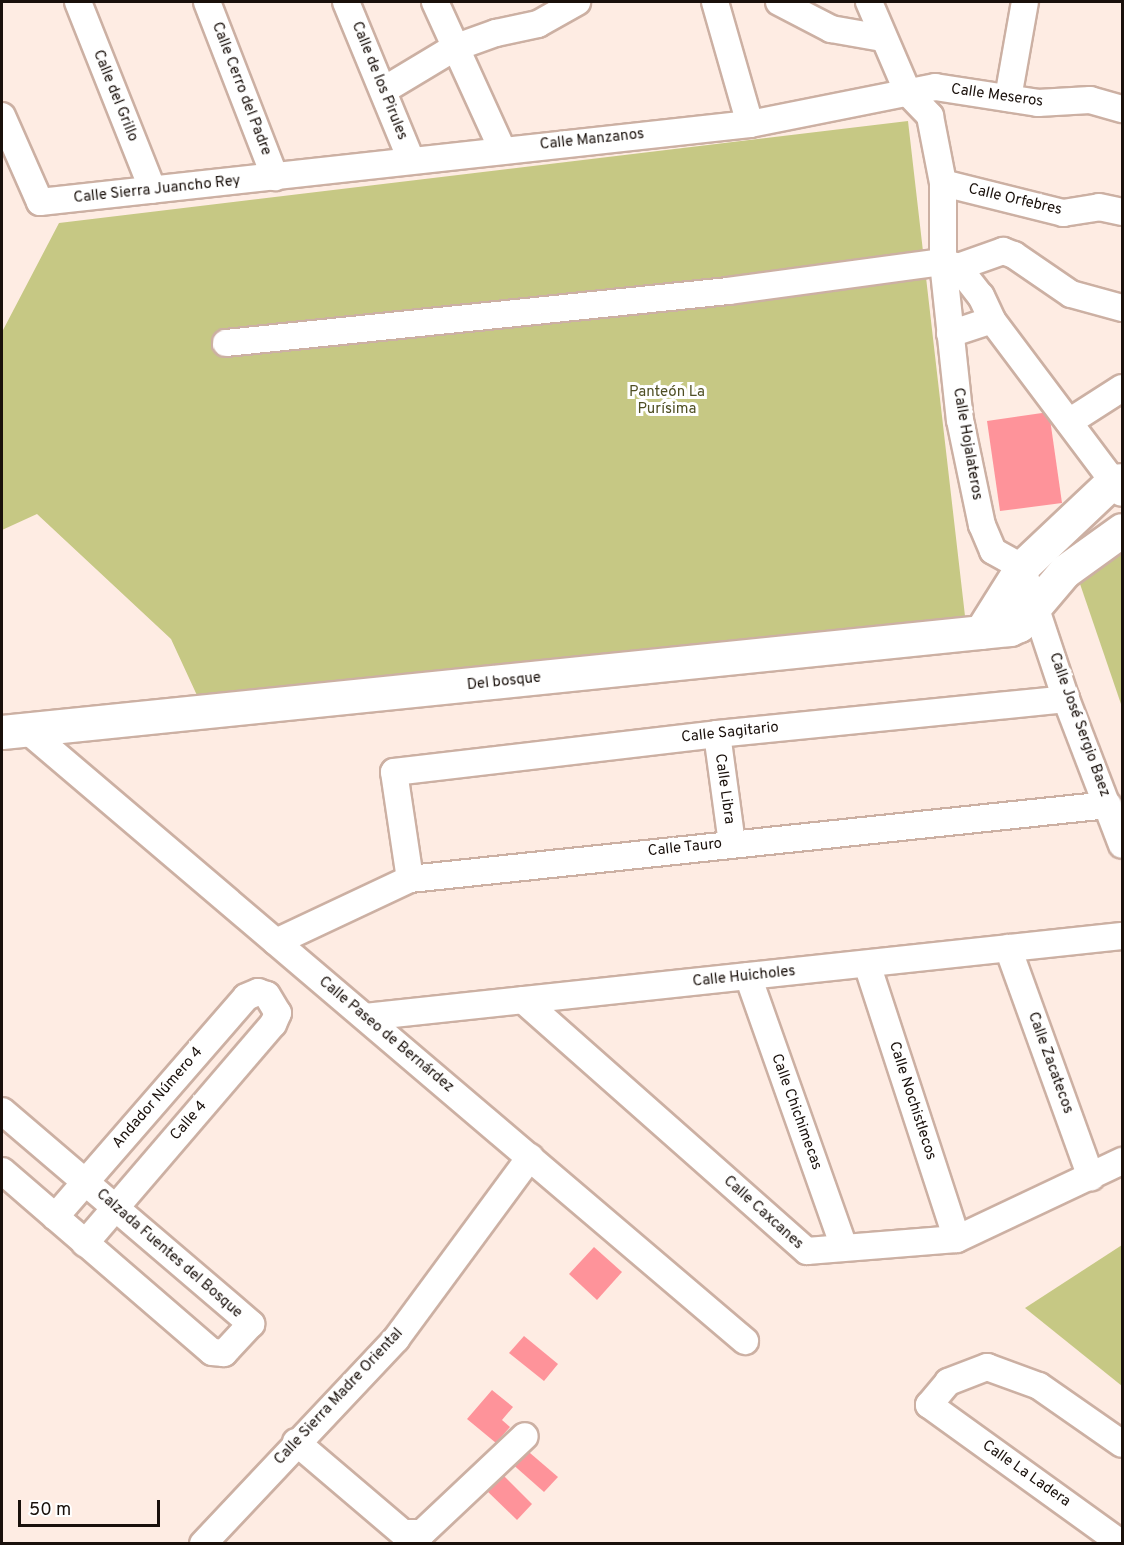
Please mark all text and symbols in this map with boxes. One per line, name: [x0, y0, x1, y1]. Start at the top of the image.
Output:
street label: Calle de los Pirules: [347, 19, 411, 143]
street label: Calle Cerro del Padre: [207, 20, 275, 158]
street label: Calle del Grillo: [88, 48, 142, 144]
street label: Calle Meseros: [950, 81, 1044, 111]
street label: Calle Manzanos: [539, 126, 645, 154]
street label: Calle Sierra Juancho Rey: [73, 172, 241, 208]
street label: Calle Orfebres: [966, 180, 1064, 220]
park label: Panteón La Purísima: [629, 383, 705, 418]
street label: Calle Hojalateros: [948, 386, 986, 502]
street label: Calle José Sergio Baez: [1045, 650, 1113, 800]
street label: Del bosque: [466, 669, 542, 695]
street label: Calle Sagitario: [680, 719, 780, 747]
street label: Calle Libra: [710, 753, 738, 825]
street label: Calle Tauro: [647, 835, 723, 861]
street label: Calle Huicholes: [692, 963, 796, 991]
street label: Calle Paseo de Bernárdez: [315, 973, 457, 1097]
street label: Calle Zacatecos: [1023, 1010, 1077, 1116]
street label: Calle Nochistlecos: [884, 1040, 940, 1162]
street label: Andador Número 4: [109, 1044, 207, 1152]
street label: Calle Chichimecas: [767, 1051, 825, 1173]
street label: Calle 4: [167, 1098, 211, 1144]
street label: Calle Caxcanes: [719, 1172, 807, 1254]
street label: Calzada Fuentes del Bosque: [92, 1186, 246, 1322]
street label: Calle Sierra Madre Oriental: [271, 1325, 407, 1469]
street label: Calle La Ladera: [978, 1437, 1074, 1511]
scale bar: [21, 1488, 164, 1526]
text: 50 m: [29, 1499, 71, 1522]

